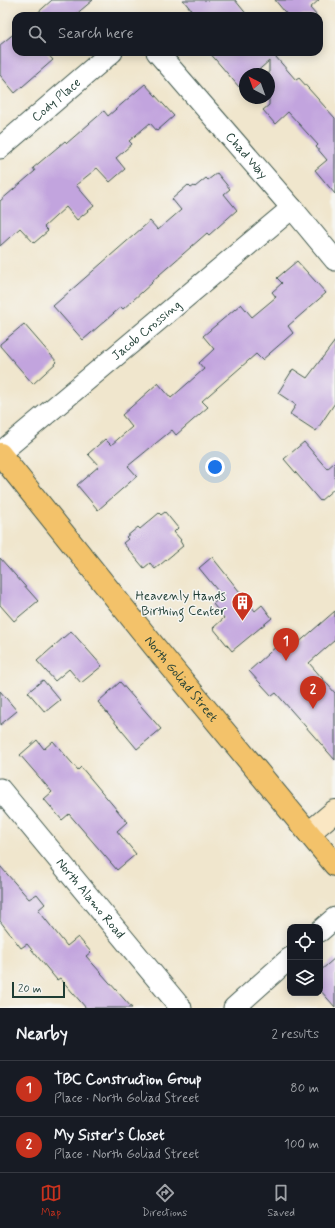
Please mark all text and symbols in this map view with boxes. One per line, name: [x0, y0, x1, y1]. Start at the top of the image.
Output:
search box: [12, 12, 323, 56]
icon: search: [26, 23, 48, 45]
text: Search here: [58, 24, 134, 44]
north arrow: [239, 68, 275, 104]
street label: Cody Place: [28, 74, 84, 126]
street label: Chad Way: [222, 129, 272, 183]
street label: Jacob Crossing: [108, 296, 185, 364]
your location: [205, 457, 225, 477]
place label: Heavenly Hands Birthing Center: [136, 588, 227, 622]
building icon: Heavenly Hands Birthing Center: [229, 590, 255, 623]
pin: 1: [273, 628, 299, 661]
street label: North Goliad Street: [141, 633, 222, 726]
pin: 2: [300, 676, 326, 709]
street label: North Alamo Road: [52, 855, 129, 942]
map controls: [287, 924, 323, 996]
button: locate: [287, 924, 323, 960]
button: layers: [287, 960, 323, 996]
scale bar: [12, 980, 65, 999]
text: 20 m: [18, 982, 41, 996]
text: Nearby: [16, 1023, 68, 1045]
text: 2 results: [272, 1026, 319, 1043]
text: TBC Construction Group: [54, 1070, 202, 1090]
text: 1: [26, 1080, 32, 1097]
text: 80 m: [290, 1080, 319, 1097]
text: Place · North Goliad Street: [54, 1090, 199, 1107]
text: My Sister's Closet: [54, 1126, 165, 1146]
text: 2: [26, 1136, 32, 1153]
text: 100 m: [284, 1136, 319, 1153]
text: Place · North Goliad Street: [54, 1146, 199, 1163]
tab: Map: [40, 1182, 62, 1220]
tab: Directions: [142, 1182, 187, 1220]
tab: Saved: [267, 1182, 295, 1220]

